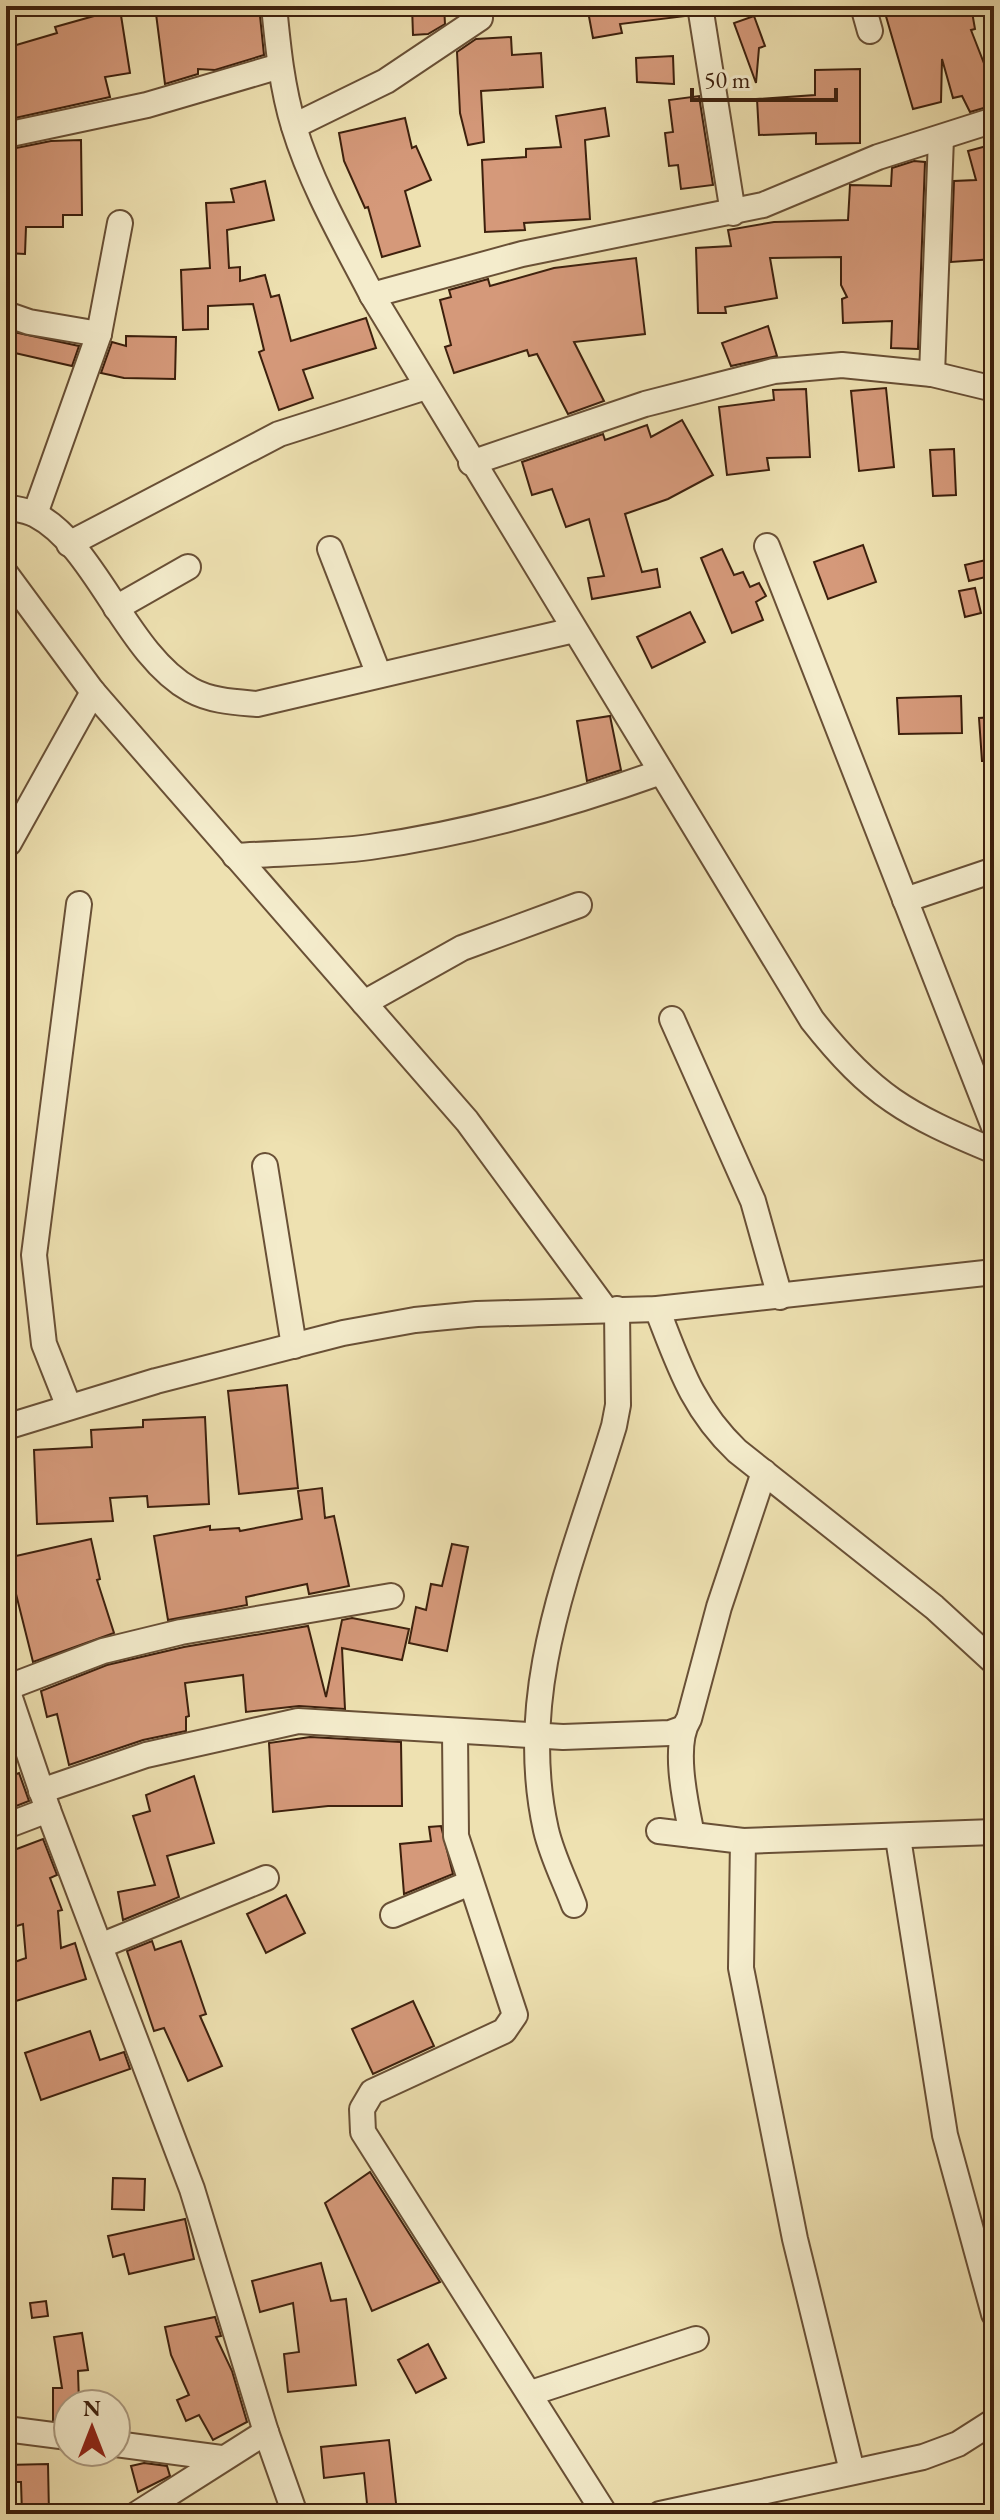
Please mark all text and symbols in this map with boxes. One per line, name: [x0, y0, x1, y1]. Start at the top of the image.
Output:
scale bar: [692, 52, 836, 102]
text: 50 m: [704, 64, 751, 95]
north arrow: [52, 2388, 132, 2468]
text: N: [83, 2394, 101, 2423]

